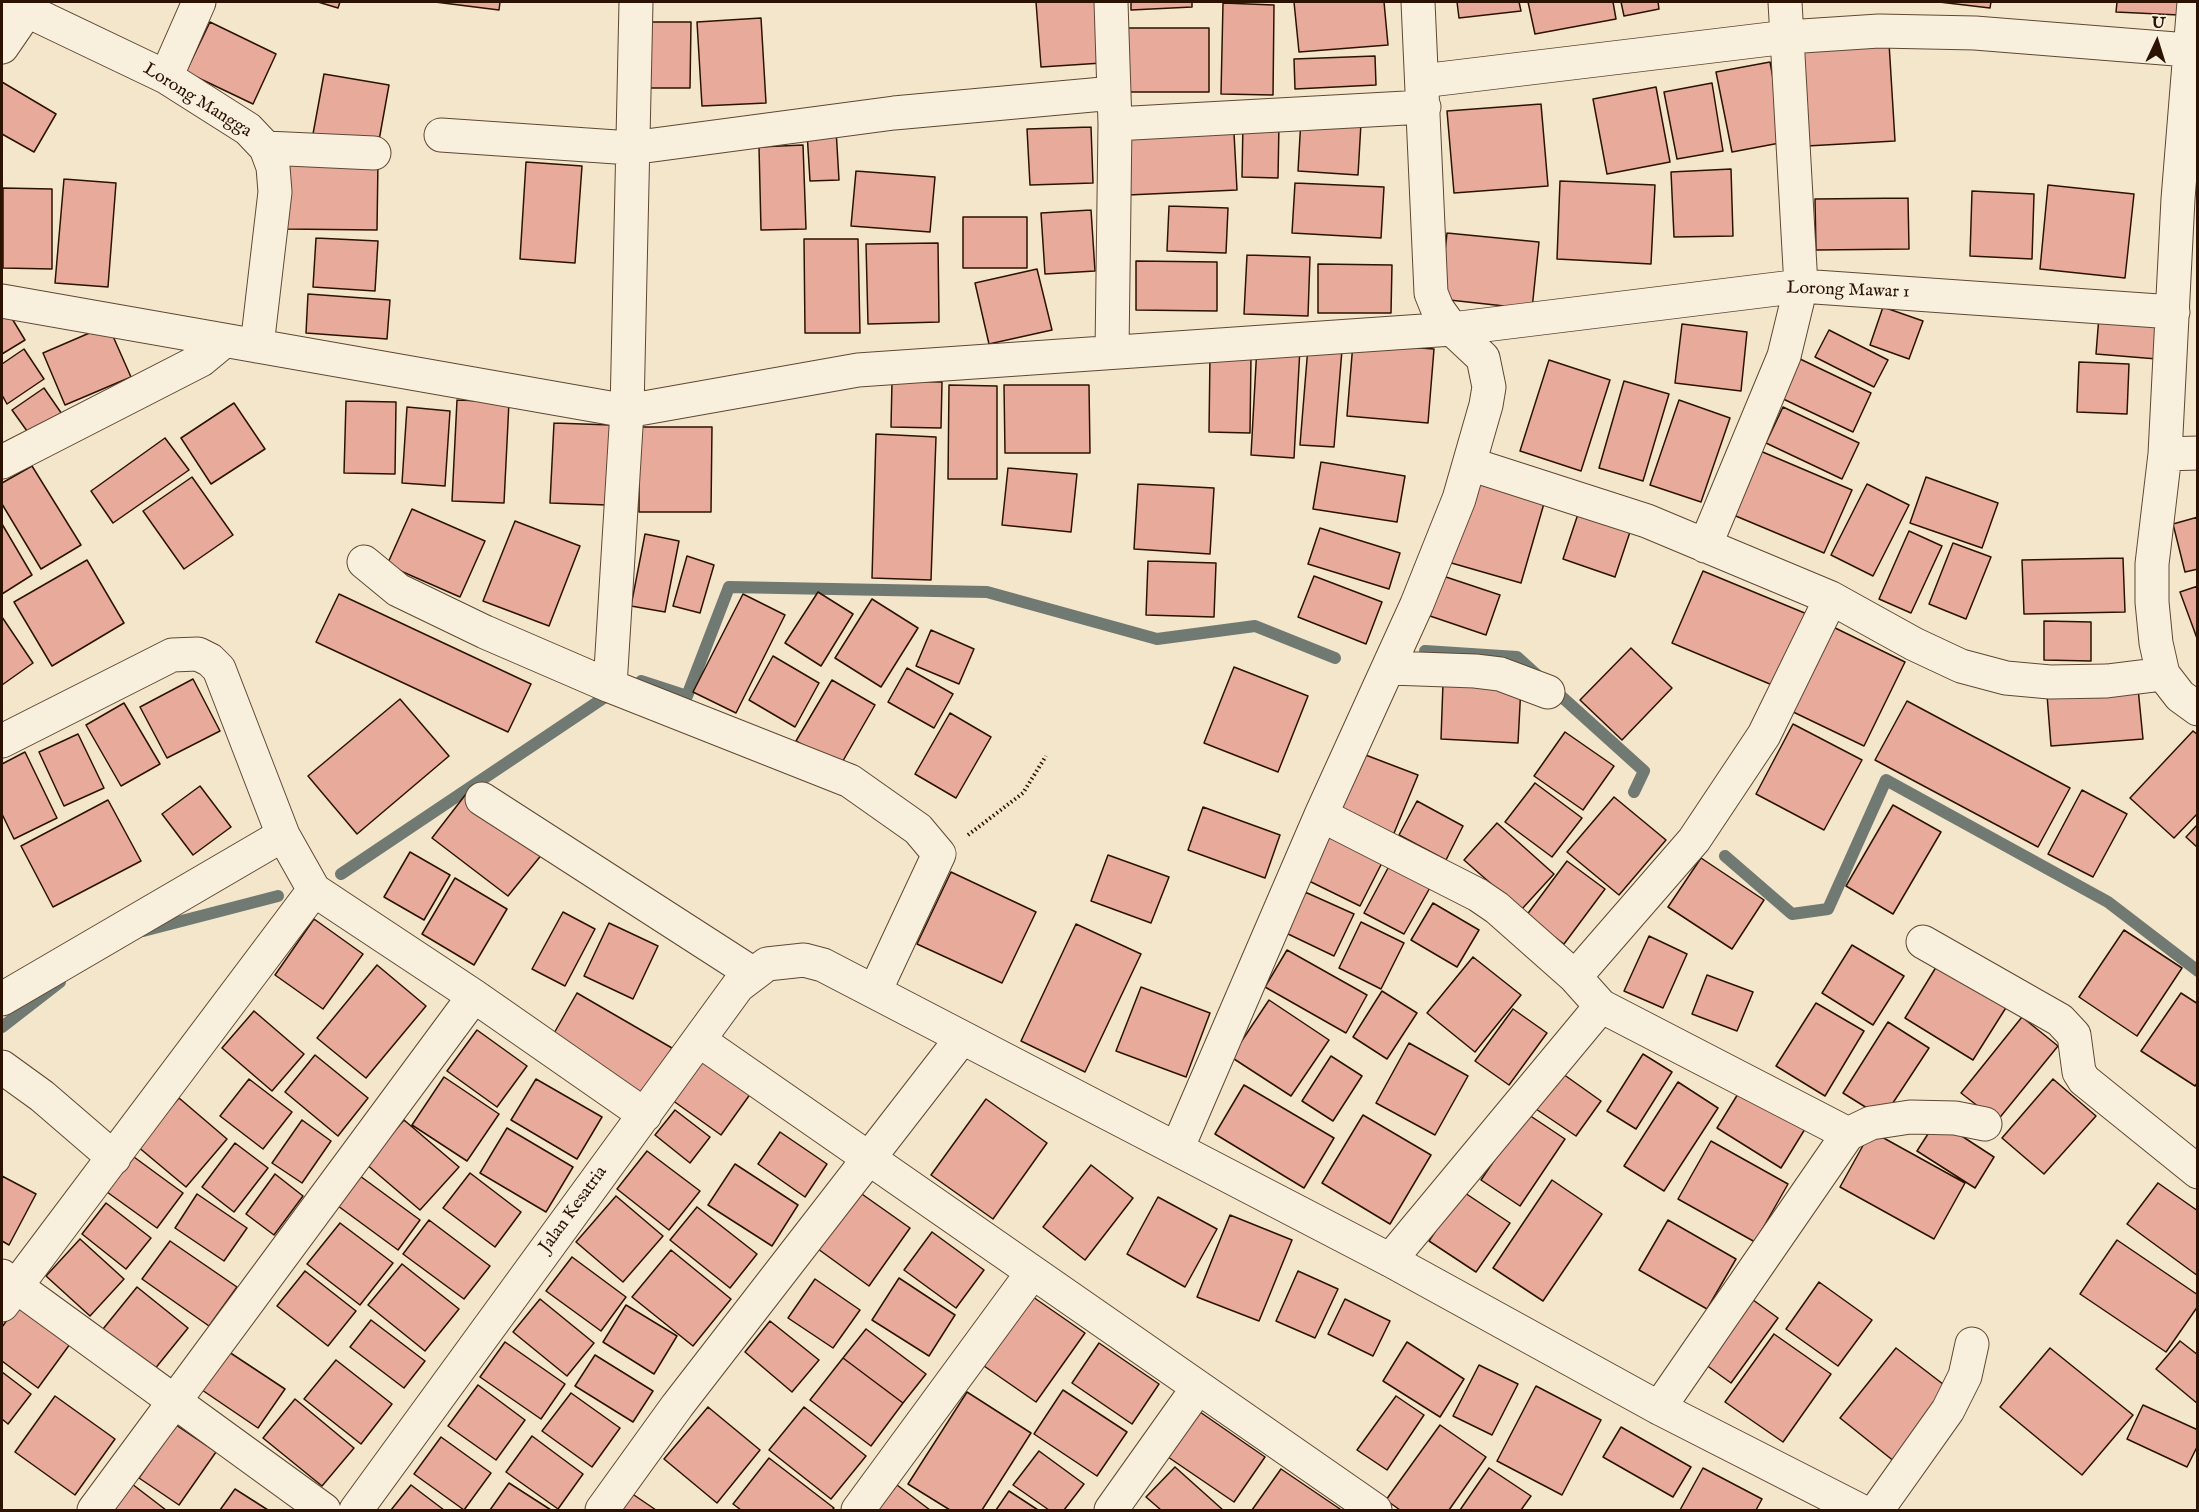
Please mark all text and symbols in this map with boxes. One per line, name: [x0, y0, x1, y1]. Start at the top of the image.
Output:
north arrow: [2127, 12, 2187, 72]
text: U: [2151, 14, 2166, 34]
street label: Lorong Mangga: [139, 59, 255, 143]
street label: Lorong Mawar 1: [1786, 278, 1910, 304]
street label: Jalan Kesatria: [535, 1163, 613, 1257]

